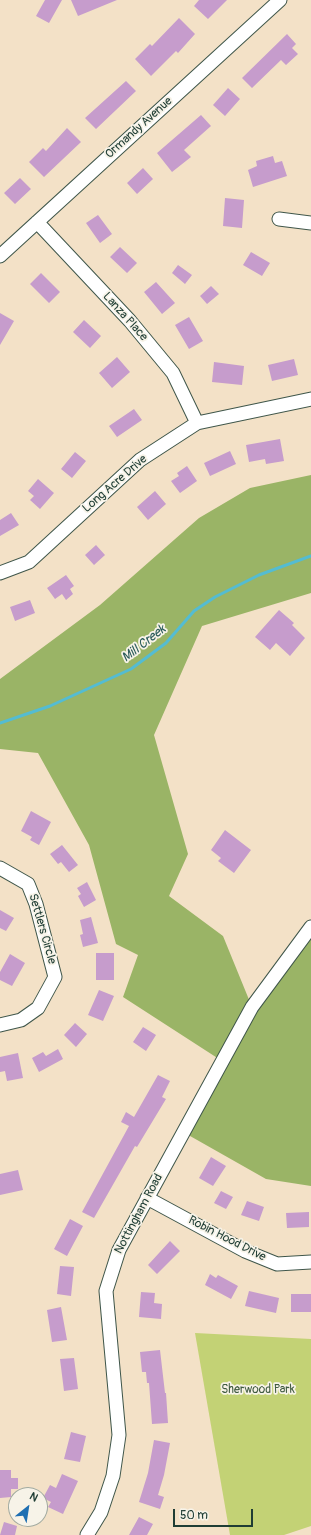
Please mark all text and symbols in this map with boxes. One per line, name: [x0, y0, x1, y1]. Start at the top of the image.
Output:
street label: Ormandy Avenue: [103, 94, 175, 162]
street label: Lanza Place: [99, 290, 151, 344]
street label: Long Acre Drive: [80, 452, 150, 516]
water label: Mill Creek: [119, 622, 169, 666]
street label: Settlers Circle: [25, 892, 59, 966]
street label: Nottingham Road: [112, 1172, 166, 1256]
street label: Robin Hood Drive: [186, 1213, 268, 1265]
park label: Sherwood Park: [221, 1383, 295, 1397]
north arrow: [8, 1487, 48, 1527]
text: N: [27, 1490, 40, 1505]
scale bar: [175, 1501, 255, 1527]
text: 50 m: [180, 1508, 208, 1523]

